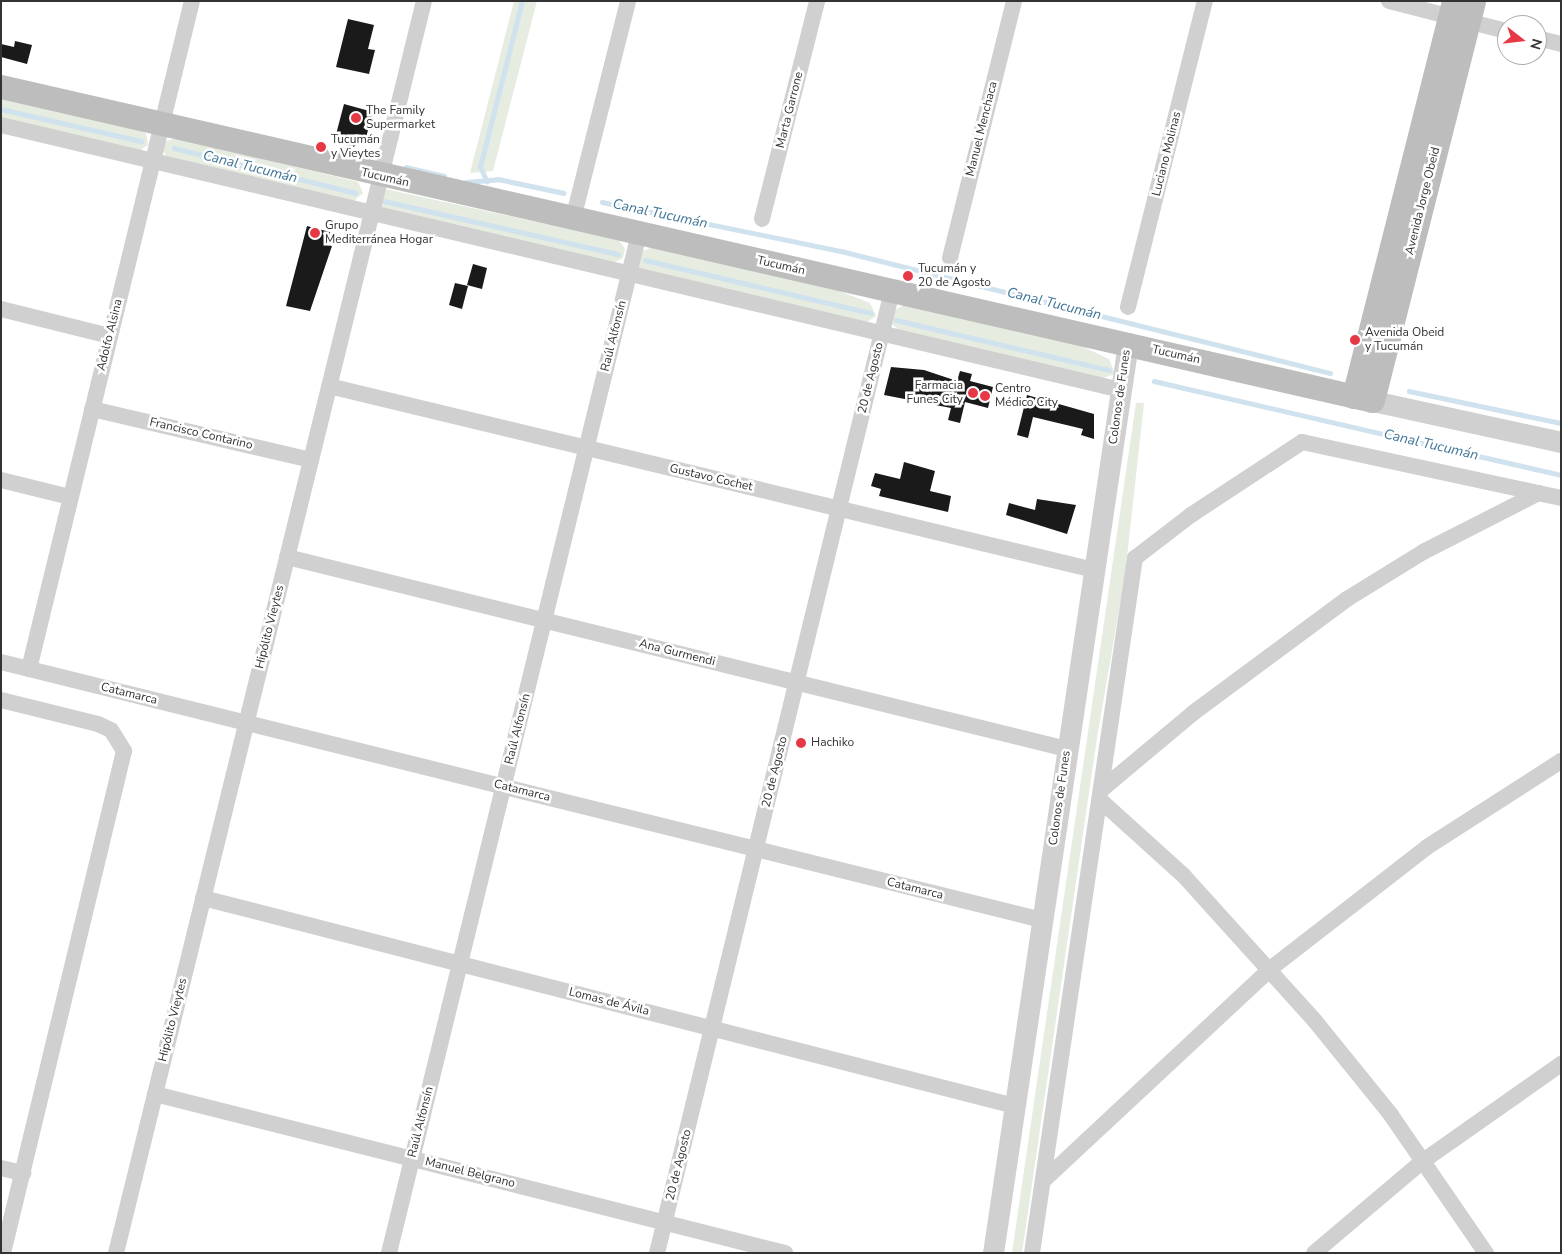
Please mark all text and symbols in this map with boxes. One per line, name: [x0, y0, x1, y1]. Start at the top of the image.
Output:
north arrow: [1497, 15, 1547, 65]
text: N: [1525, 36, 1547, 52]
street label: Marta Garrone: [774, 70, 806, 150]
street label: Manuel Menchaca: [963, 80, 1001, 178]
place label: The Family Supermarket: [366, 104, 435, 132]
street label: Luciano Molinas: [1150, 110, 1184, 198]
marker: The Family Supermarket: [350, 112, 362, 124]
place label: Tucumán y Vieytes: [331, 133, 380, 161]
marker: Tucumán y Vieytes: [315, 141, 327, 153]
street label: Avenida Jorge Obeid: [1403, 146, 1443, 256]
water label: Canal Tucumán: [201, 147, 299, 187]
street label: Tucumán: [360, 165, 410, 191]
water label: Canal Tucumán: [611, 196, 709, 232]
place label: Grupo Mediterránea Hogar: [325, 219, 433, 247]
marker: Grupo Mediterránea Hogar: [309, 227, 321, 239]
street label: Tucumán: [756, 253, 806, 279]
place label: Tucumán y 20 de Agosto: [918, 262, 991, 290]
marker: Tucumán y 20 de Agosto: [902, 270, 914, 282]
water label: Canal Tucumán: [1005, 284, 1103, 324]
street label: Adolfo Alsina: [94, 298, 126, 372]
street label: Raúl Alfonsín: [598, 299, 630, 373]
place label: Avenida Obeid y Tucumán: [1365, 326, 1444, 354]
marker: Avenida Obeid y Tucumán: [1349, 334, 1361, 346]
street label: 20 de Agosto: [855, 341, 887, 415]
street label: Tucumán: [1151, 342, 1201, 368]
street label: Colonos de Funes: [1106, 349, 1134, 445]
place label: Farmacia Funes City: [906, 379, 963, 407]
place label: Centro Médico City: [995, 382, 1058, 410]
marker: Farmacia Funes City: [967, 387, 979, 399]
marker: Centro Médico City: [979, 390, 991, 402]
street label: Francisco Contarino: [148, 415, 254, 453]
water label: Canal Tucumán: [1382, 426, 1480, 464]
street label: Gustavo Cochet: [668, 461, 754, 495]
street label: Hipólito Vieytes: [253, 584, 287, 670]
street label: Ana Gurmendi: [637, 637, 717, 669]
street label: Catamarca: [99, 680, 159, 708]
street label: Raúl Alfonsín: [502, 692, 534, 766]
street label: 20 de Agosto: [759, 735, 791, 809]
place label: Hachiko: [811, 736, 854, 750]
marker: Hachiko: [795, 737, 807, 749]
street label: Colonos de Funes: [1046, 750, 1074, 846]
street label: Catamarca: [492, 777, 552, 805]
street label: Catamarca: [885, 875, 945, 903]
street label: Hipólito Vieytes: [156, 977, 190, 1063]
street label: Lomas de Ávila: [567, 985, 651, 1019]
street label: Raúl Alfonsín: [405, 1085, 437, 1159]
street label: 20 de Agosto: [663, 1128, 695, 1202]
street label: Manuel Belgrano: [423, 1155, 517, 1191]

